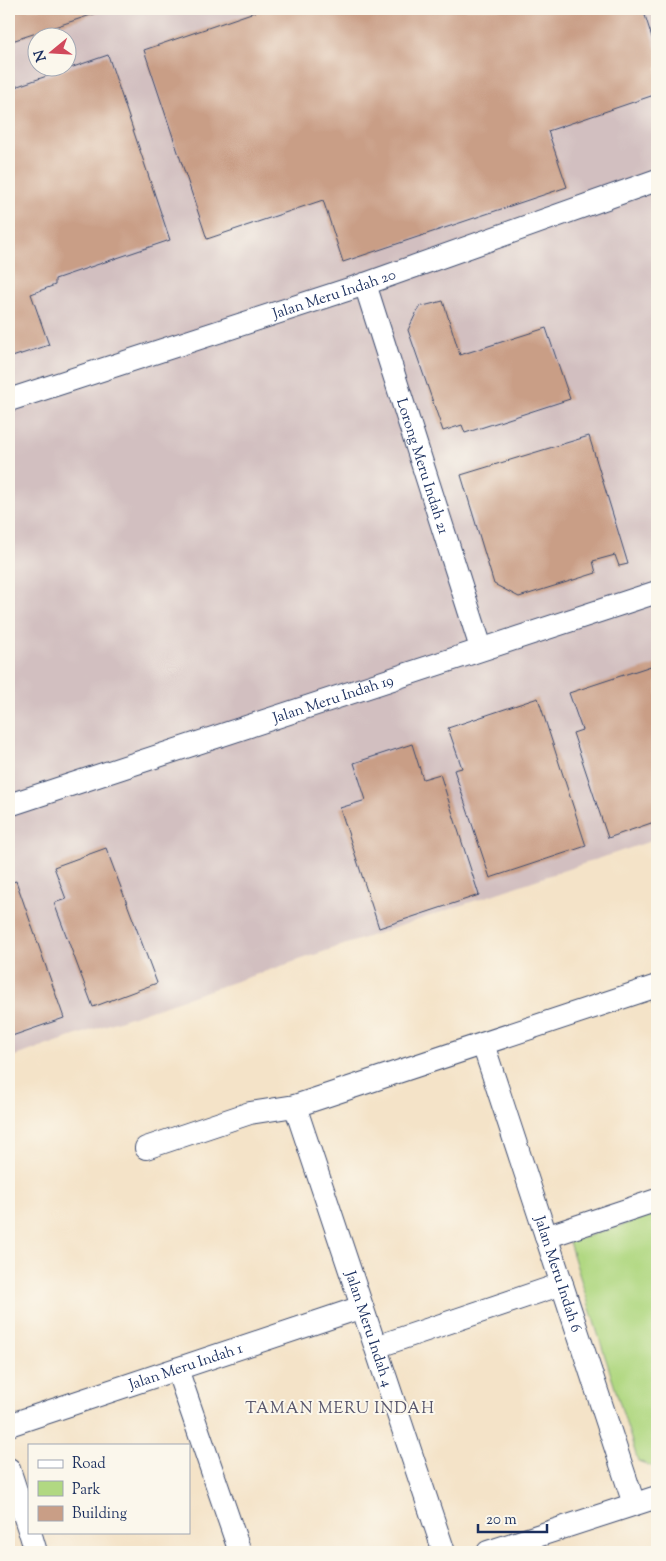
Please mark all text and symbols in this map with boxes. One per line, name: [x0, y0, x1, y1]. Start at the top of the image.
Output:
north arrow: [28, 28, 78, 78]
text: N: [30, 47, 53, 64]
street label: Jalan Meru Indah 20: [269, 265, 399, 326]
street label: Lorong Meru Indah 21: [390, 396, 453, 537]
street label: Jalan Meru Indah 19: [269, 670, 396, 730]
street label: Jalan Meru Indah 6: [528, 1213, 586, 1335]
street label: Jalan Meru Indah 4: [339, 1268, 397, 1391]
street label: Jalan Meru Indah 1: [125, 1339, 245, 1397]
district label: TAMAN MERU INDAH: [245, 1398, 435, 1421]
legend: [28, 1444, 190, 1534]
text: Road: [72, 1454, 106, 1475]
text: Park: [72, 1480, 101, 1501]
scale bar: [478, 1501, 547, 1533]
text: Building: [72, 1504, 127, 1525]
text: 20 m: [486, 1510, 517, 1531]

